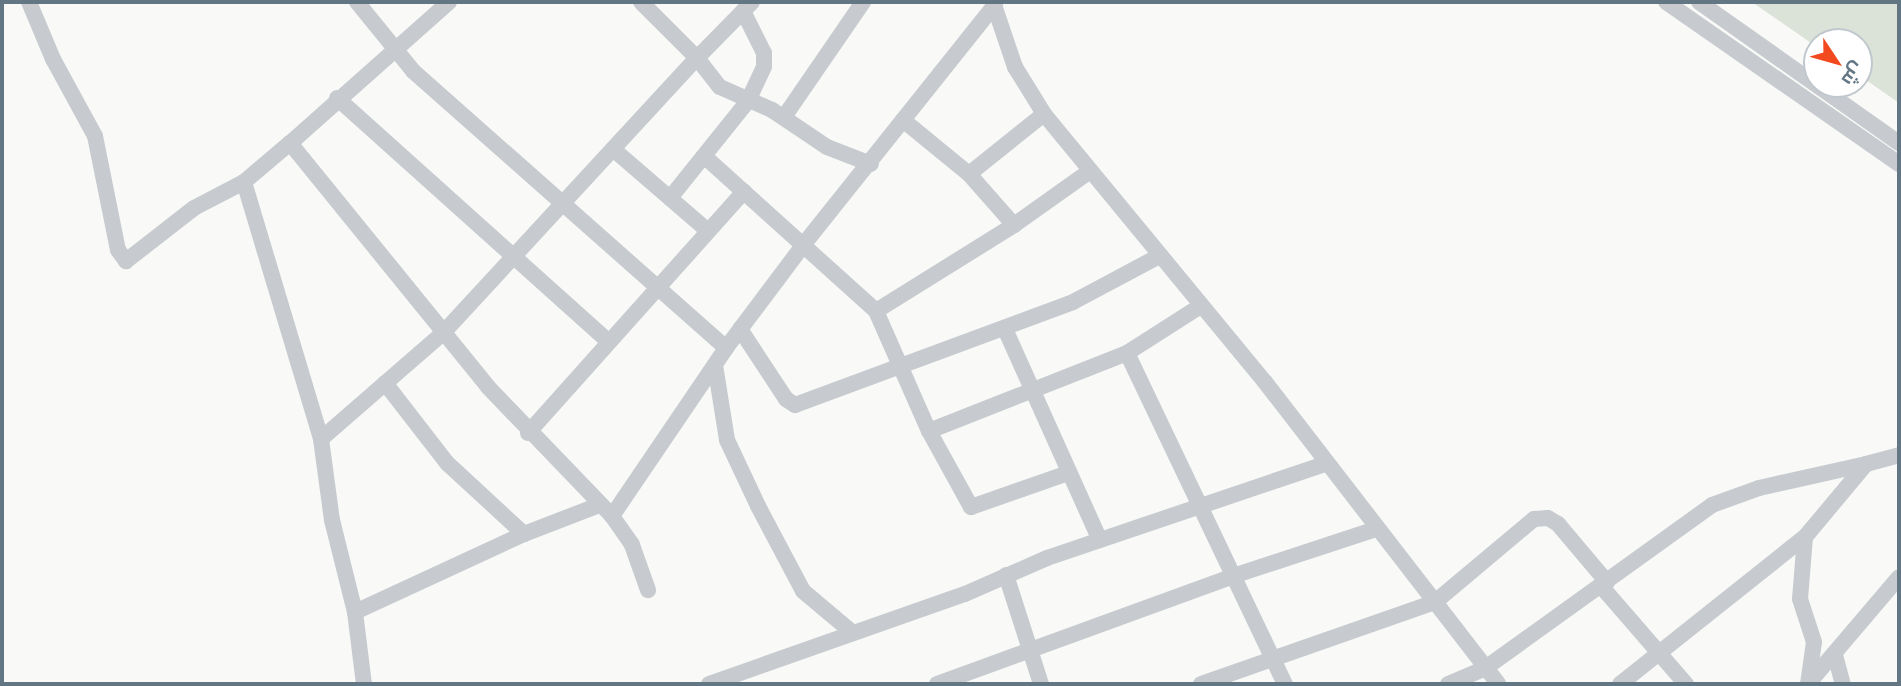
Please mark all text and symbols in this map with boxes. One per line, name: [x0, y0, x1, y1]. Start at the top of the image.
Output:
north arrow: [1803, 28, 1873, 98]
text: ش: [1836, 57, 1871, 92]

